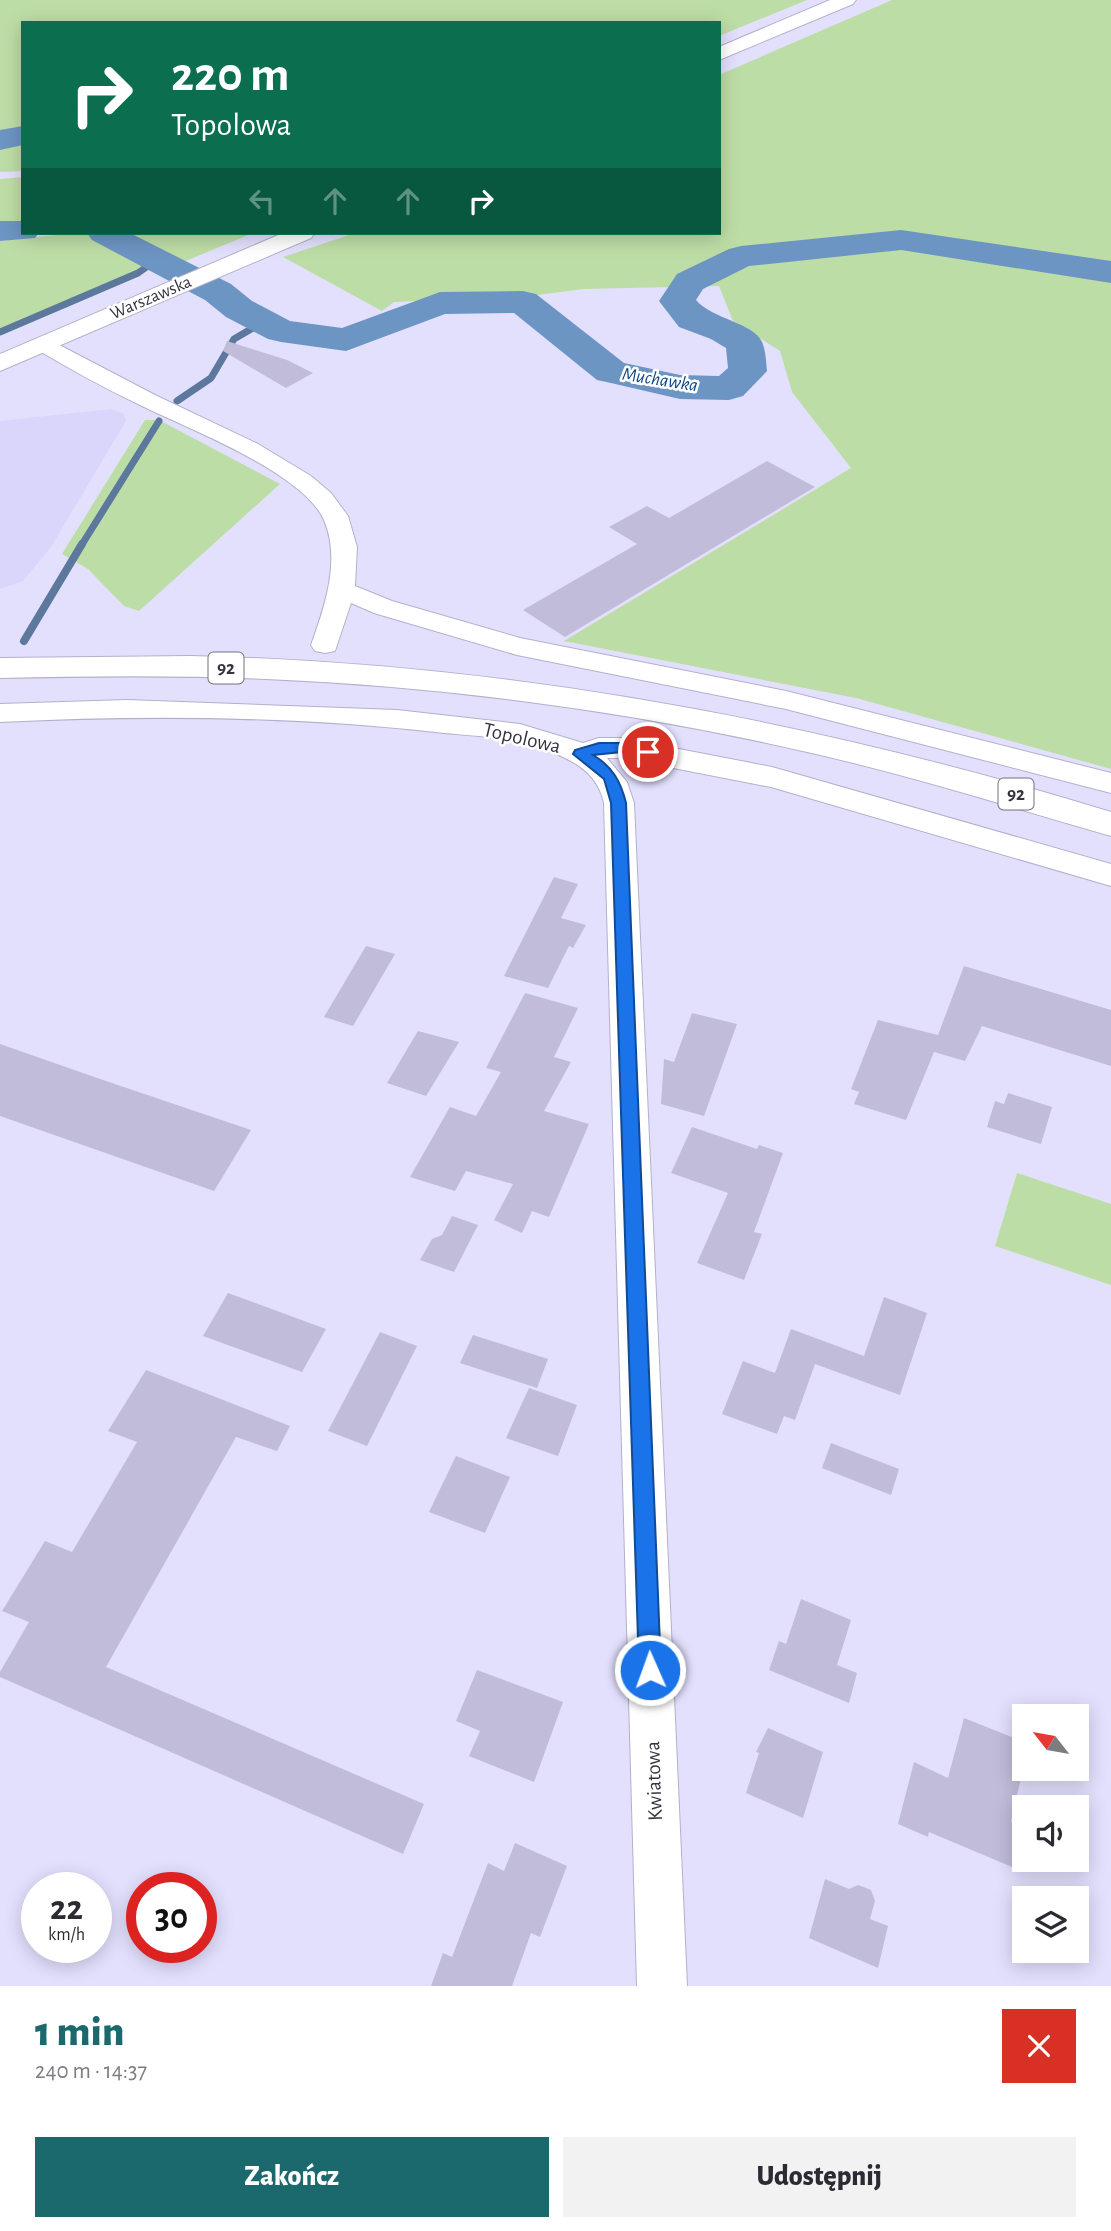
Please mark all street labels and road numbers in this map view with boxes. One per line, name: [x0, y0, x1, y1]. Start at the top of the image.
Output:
street label: Warszawska: [108, 273, 194, 323]
road number: 92: [208, 652, 244, 684]
street label: Topolowa: [481, 719, 563, 757]
road number: 92: [998, 778, 1034, 810]
street label: Kwiatowa: [642, 1740, 666, 1821]

